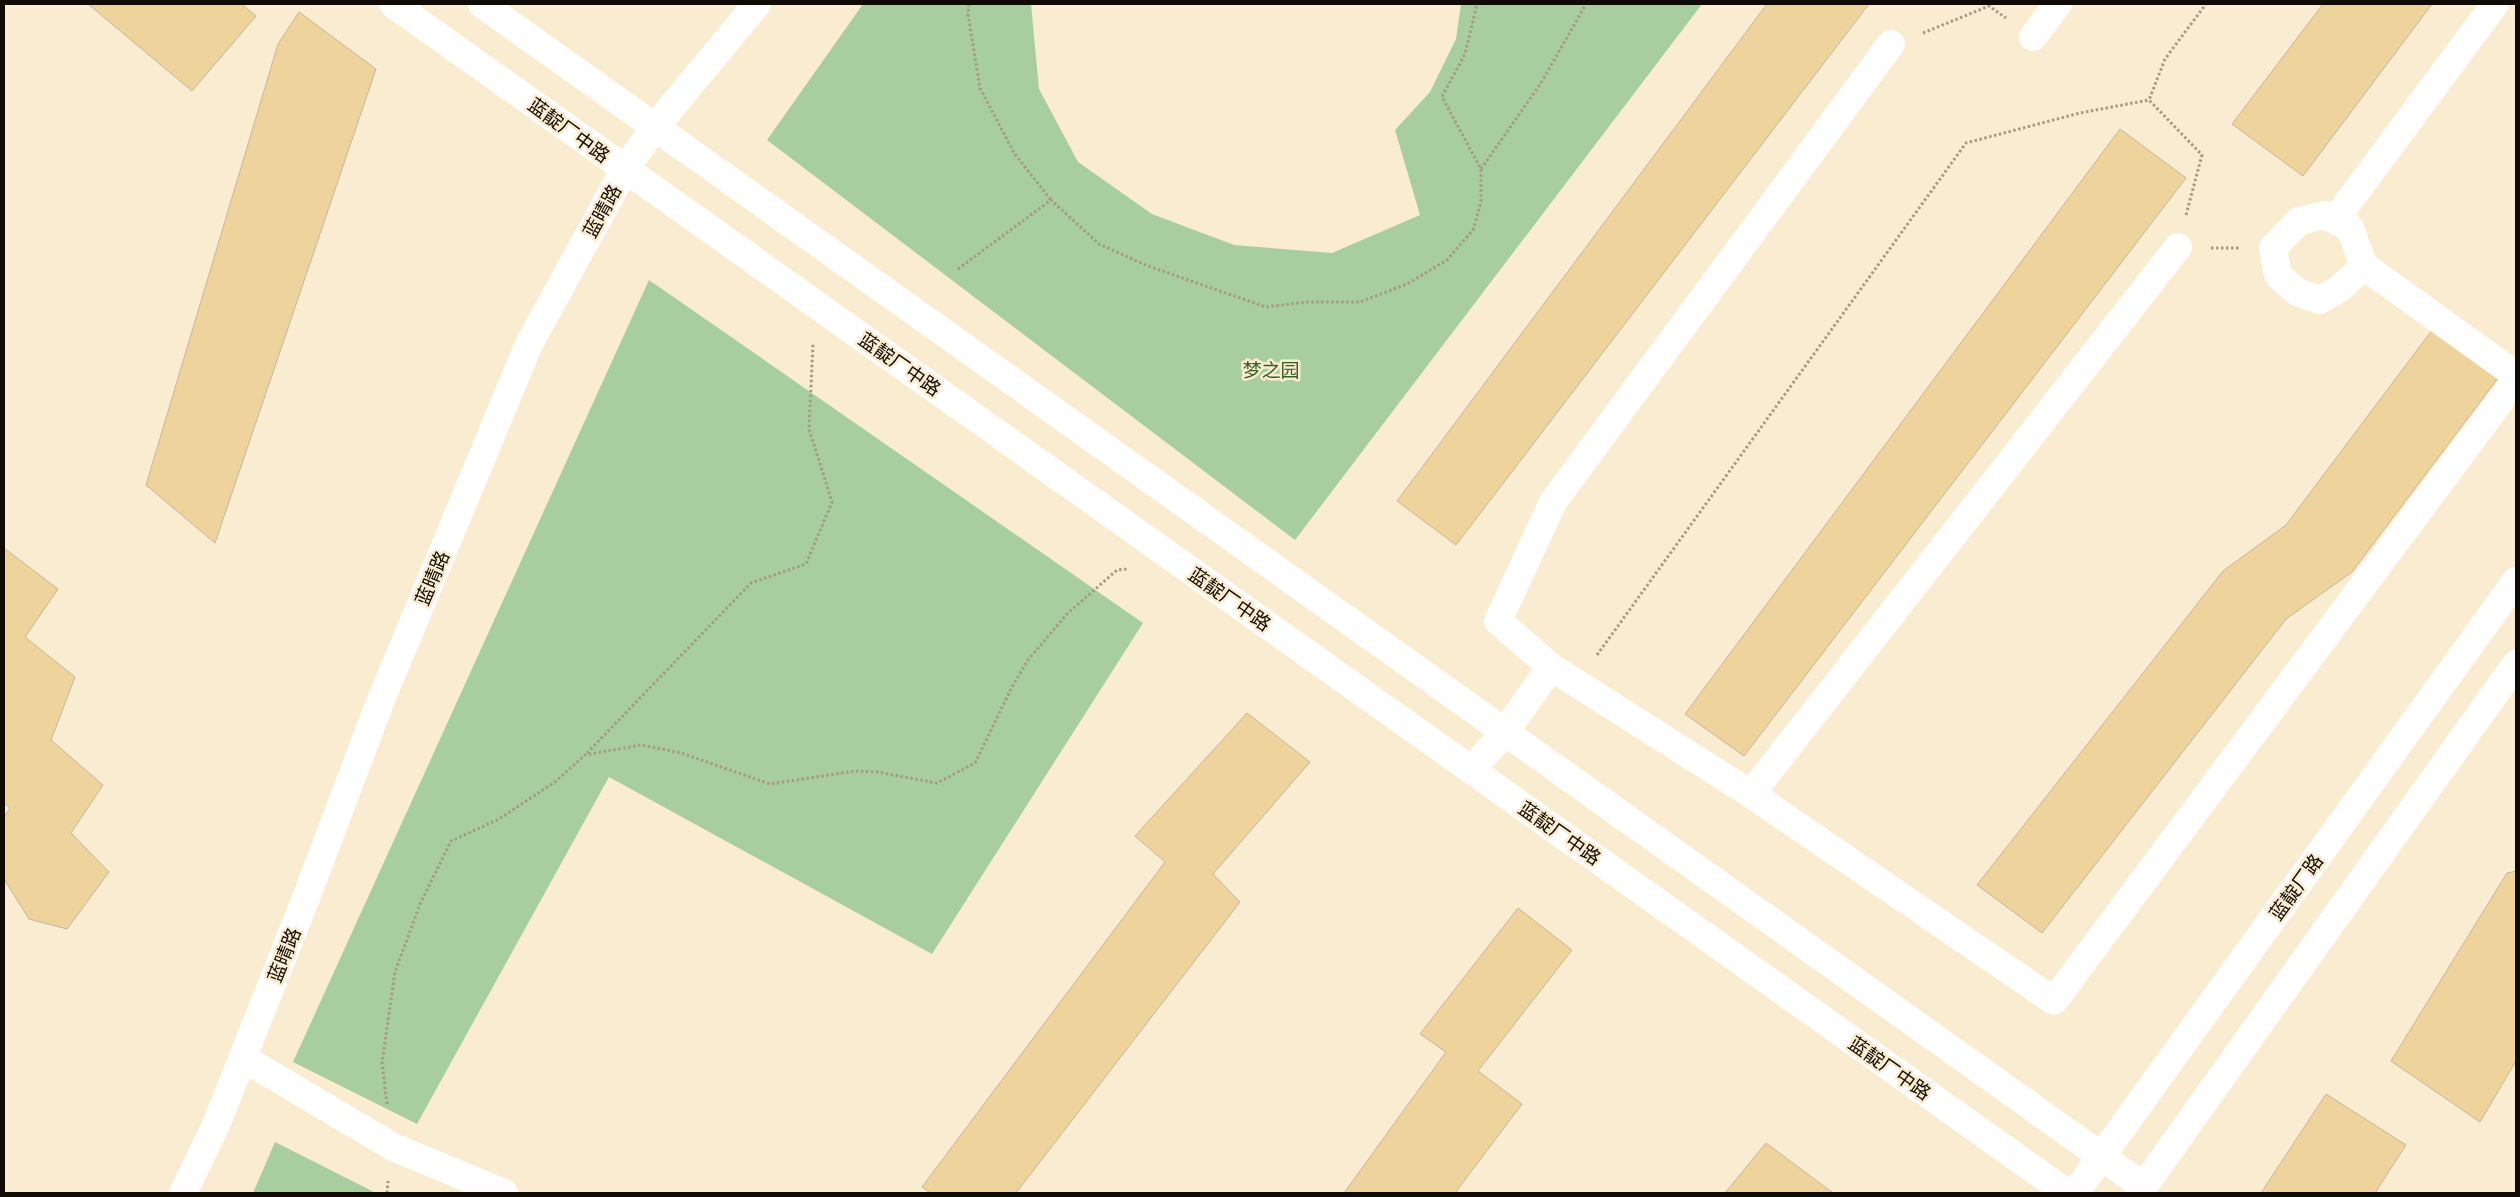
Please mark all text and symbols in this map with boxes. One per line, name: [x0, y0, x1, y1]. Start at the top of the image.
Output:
street label: 蓝靛厂中路: [523, 93, 614, 168]
street label: 蓝晴路: [579, 181, 627, 242]
street label: 蓝靛厂中路: [854, 328, 945, 402]
park label: 梦之园: [1242, 359, 1300, 383]
street label: 蓝晴路: [411, 547, 455, 609]
street label: 蓝靛厂中路: [1184, 563, 1275, 637]
street label: 蓝靛厂中路: [1514, 797, 1605, 871]
street label: 蓝靛厂路: [2265, 850, 2329, 925]
street label: 蓝晴路: [263, 924, 307, 986]
street label: 蓝靛厂中路: [1844, 1032, 1935, 1106]

